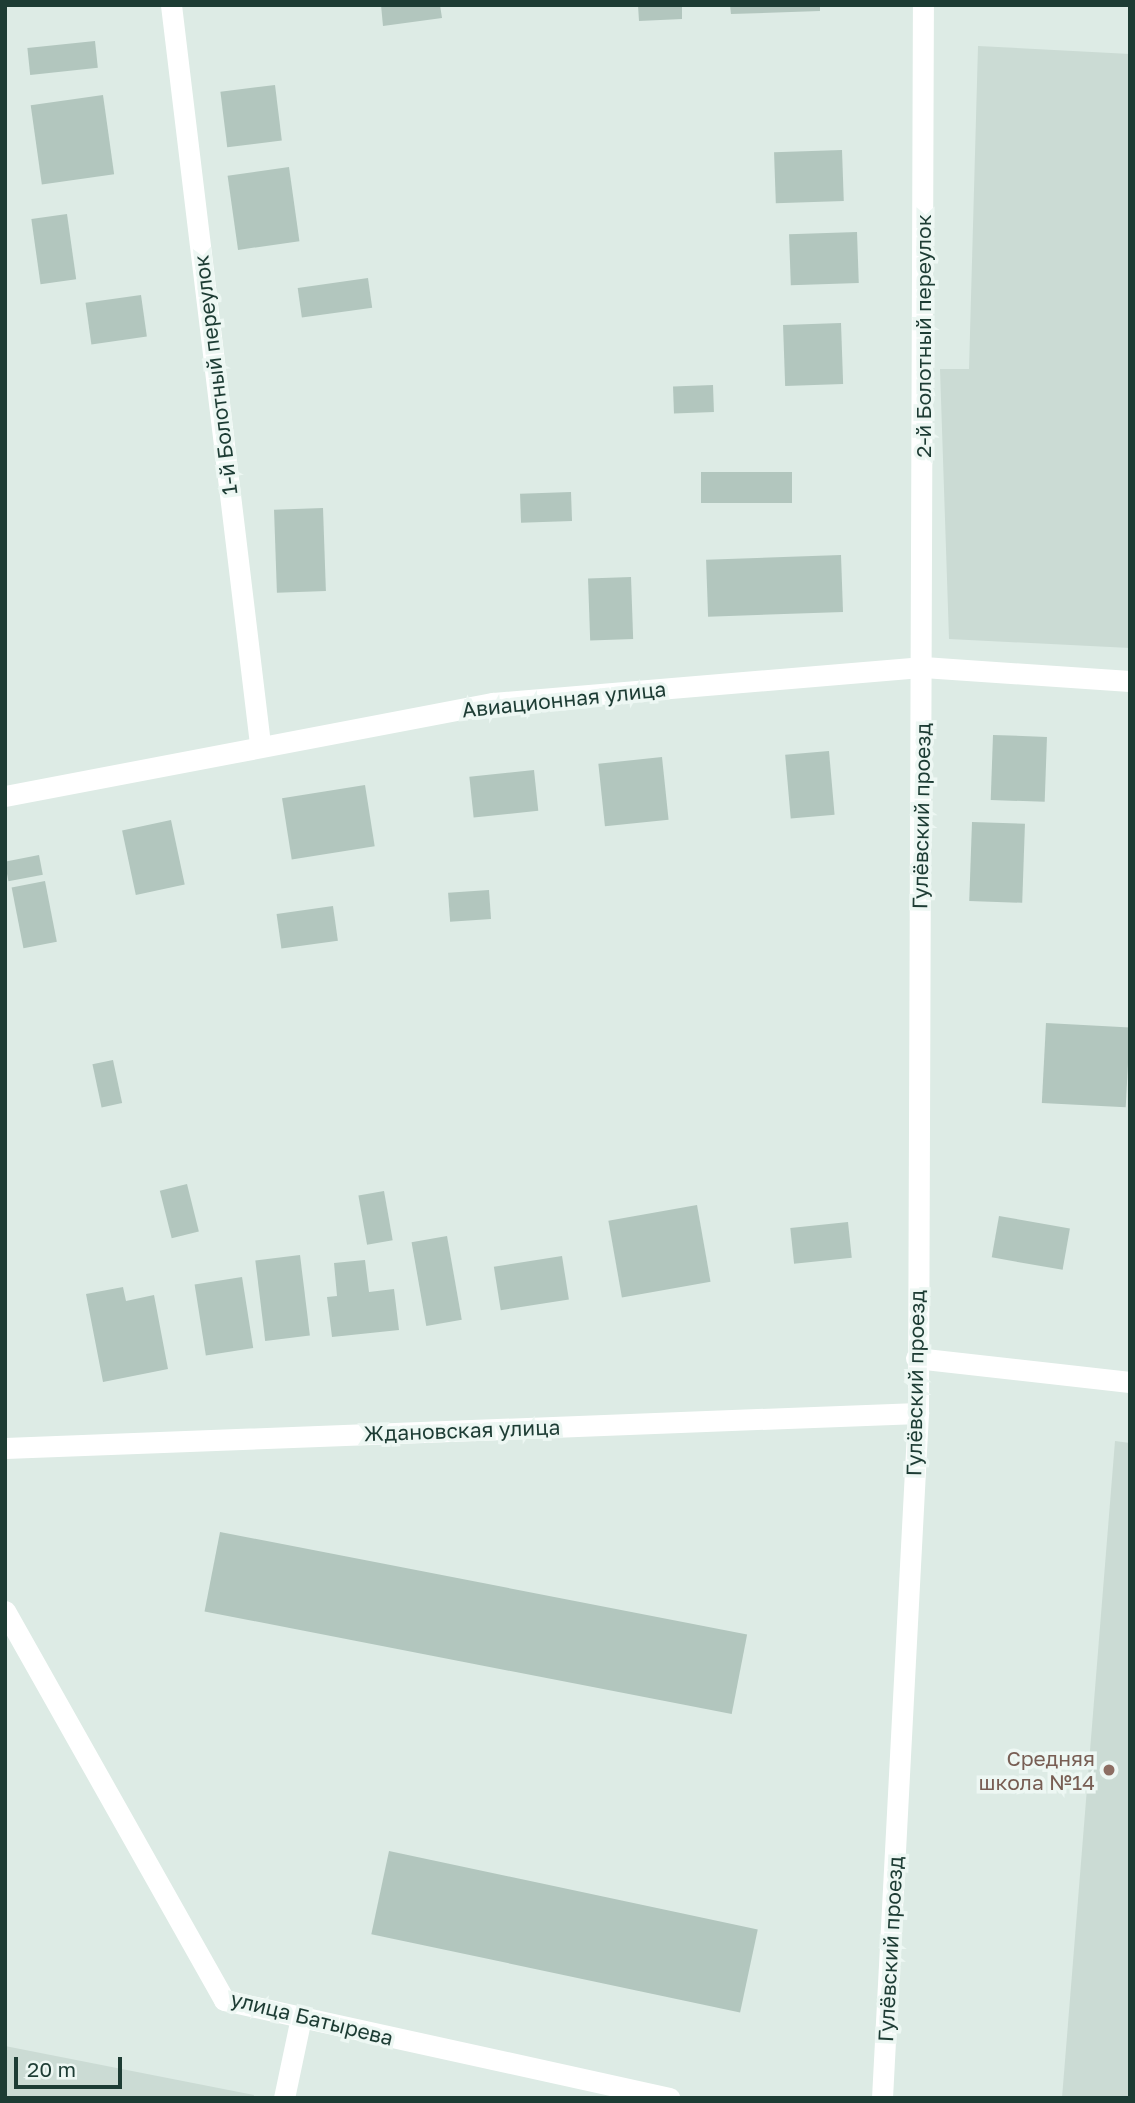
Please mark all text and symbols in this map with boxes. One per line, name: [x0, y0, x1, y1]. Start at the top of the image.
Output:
street label: 2-й Болотный переулок: [910, 214, 936, 458]
street label: 1-й Болотный переулок: [188, 254, 242, 496]
street label: Авиационная улица: [461, 676, 667, 722]
street label: Гулёвский проезд: [907, 723, 935, 909]
street label: Гулёвский проезд: [901, 1290, 929, 1476]
street label: Ждановская улица: [363, 1414, 561, 1446]
place label: Средняя школа №14: [979, 1745, 1095, 1795]
marker: Средняя школа №14: [1101, 1762, 1117, 1778]
street label: Гулёвский проезд: [873, 1855, 907, 2043]
street label: улица Батырева: [228, 1986, 396, 2050]
scale bar: [18, 2044, 126, 2088]
text: 20 m: [27, 2056, 76, 2082]

